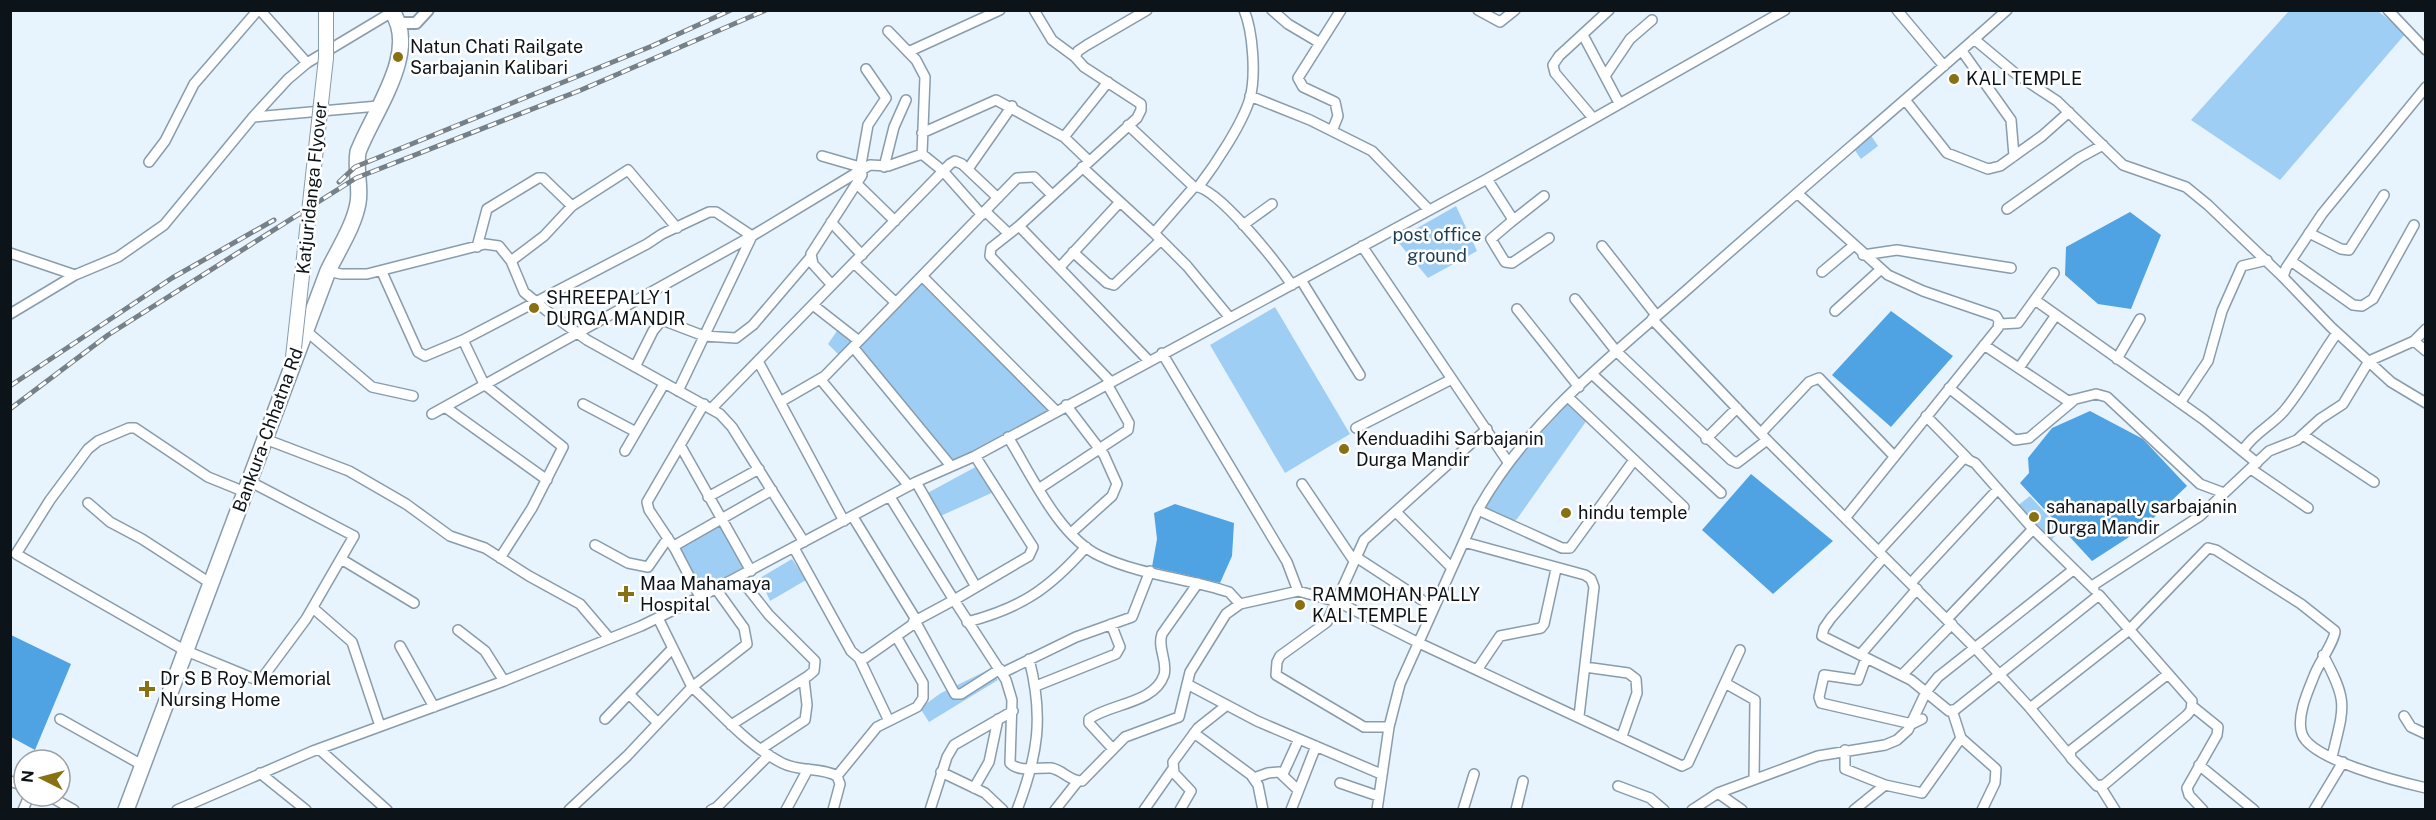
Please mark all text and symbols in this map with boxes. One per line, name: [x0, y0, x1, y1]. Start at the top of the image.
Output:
place label: Natun Chati Railgate Sarbajanin Kalibari: [410, 36, 583, 78]
marker: Natun Chati Railgate Sarbajanin Kalibari: [391, 50, 405, 64]
place label: KALI TEMPLE: [1966, 68, 2082, 89]
marker: KALI TEMPLE: [1947, 72, 1961, 86]
street label: Katjuridanga Flyover: [292, 101, 331, 275]
park label: post office ground: [1393, 224, 1481, 266]
place label: SHREEPALLY 1 DURGA MANDIR: [546, 287, 686, 329]
marker: SHREEPALLY 1 DURGA MANDIR: [527, 301, 541, 315]
street label: Bankura-Chhatna Rd: [228, 345, 307, 515]
place label: Kenduadihi Sarbajanin Durga Mandir: [1356, 428, 1544, 470]
marker: Kenduadihi Sarbajanin Durga Mandir: [1337, 442, 1351, 456]
place label: sahanapally sarbajanin Durga Mandir: [2046, 496, 2237, 538]
place label: hindu temple: [1578, 502, 1687, 523]
marker: hindu temple: [1559, 506, 1573, 520]
marker: sahanapally sarbajanin Durga Mandir: [2027, 510, 2041, 524]
place label: Maa Mahamaya Hospital: [640, 573, 771, 615]
place label: RAMMOHAN PALLY KALI TEMPLE: [1312, 584, 1480, 626]
marker: Maa Mahamaya Hospital: [617, 585, 635, 603]
marker: RAMMOHAN PALLY KALI TEMPLE: [1293, 598, 1307, 612]
place label: Dr S B Roy Memorial Nursing Home: [160, 668, 331, 710]
marker: Dr S B Roy Memorial Nursing Home: [138, 680, 156, 698]
north arrow: [12, 748, 72, 808]
text: N: [17, 769, 38, 784]

